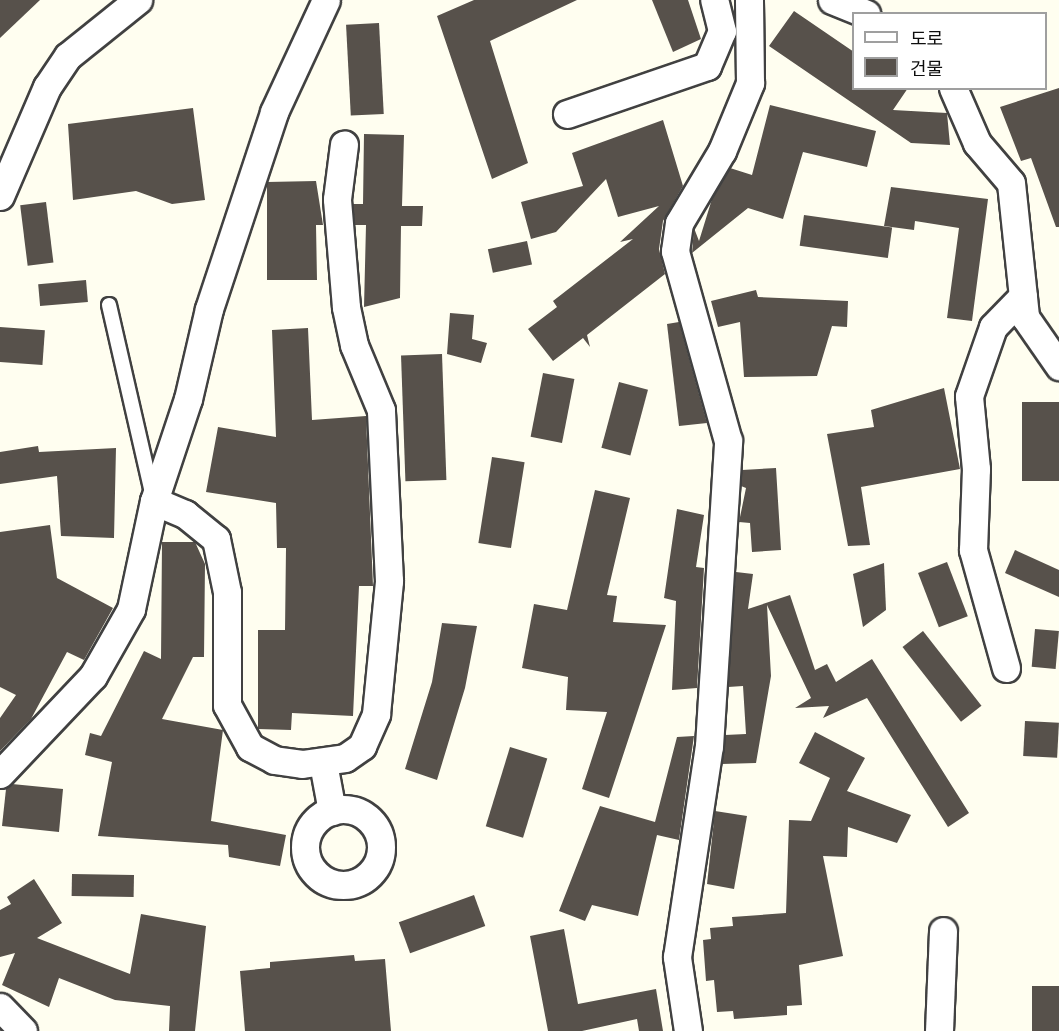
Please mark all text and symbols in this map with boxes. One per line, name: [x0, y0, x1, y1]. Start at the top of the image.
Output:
legend: [852, 12, 1047, 90]
text: 도로: [910, 29, 943, 49]
text: 건물: [910, 59, 943, 79]

